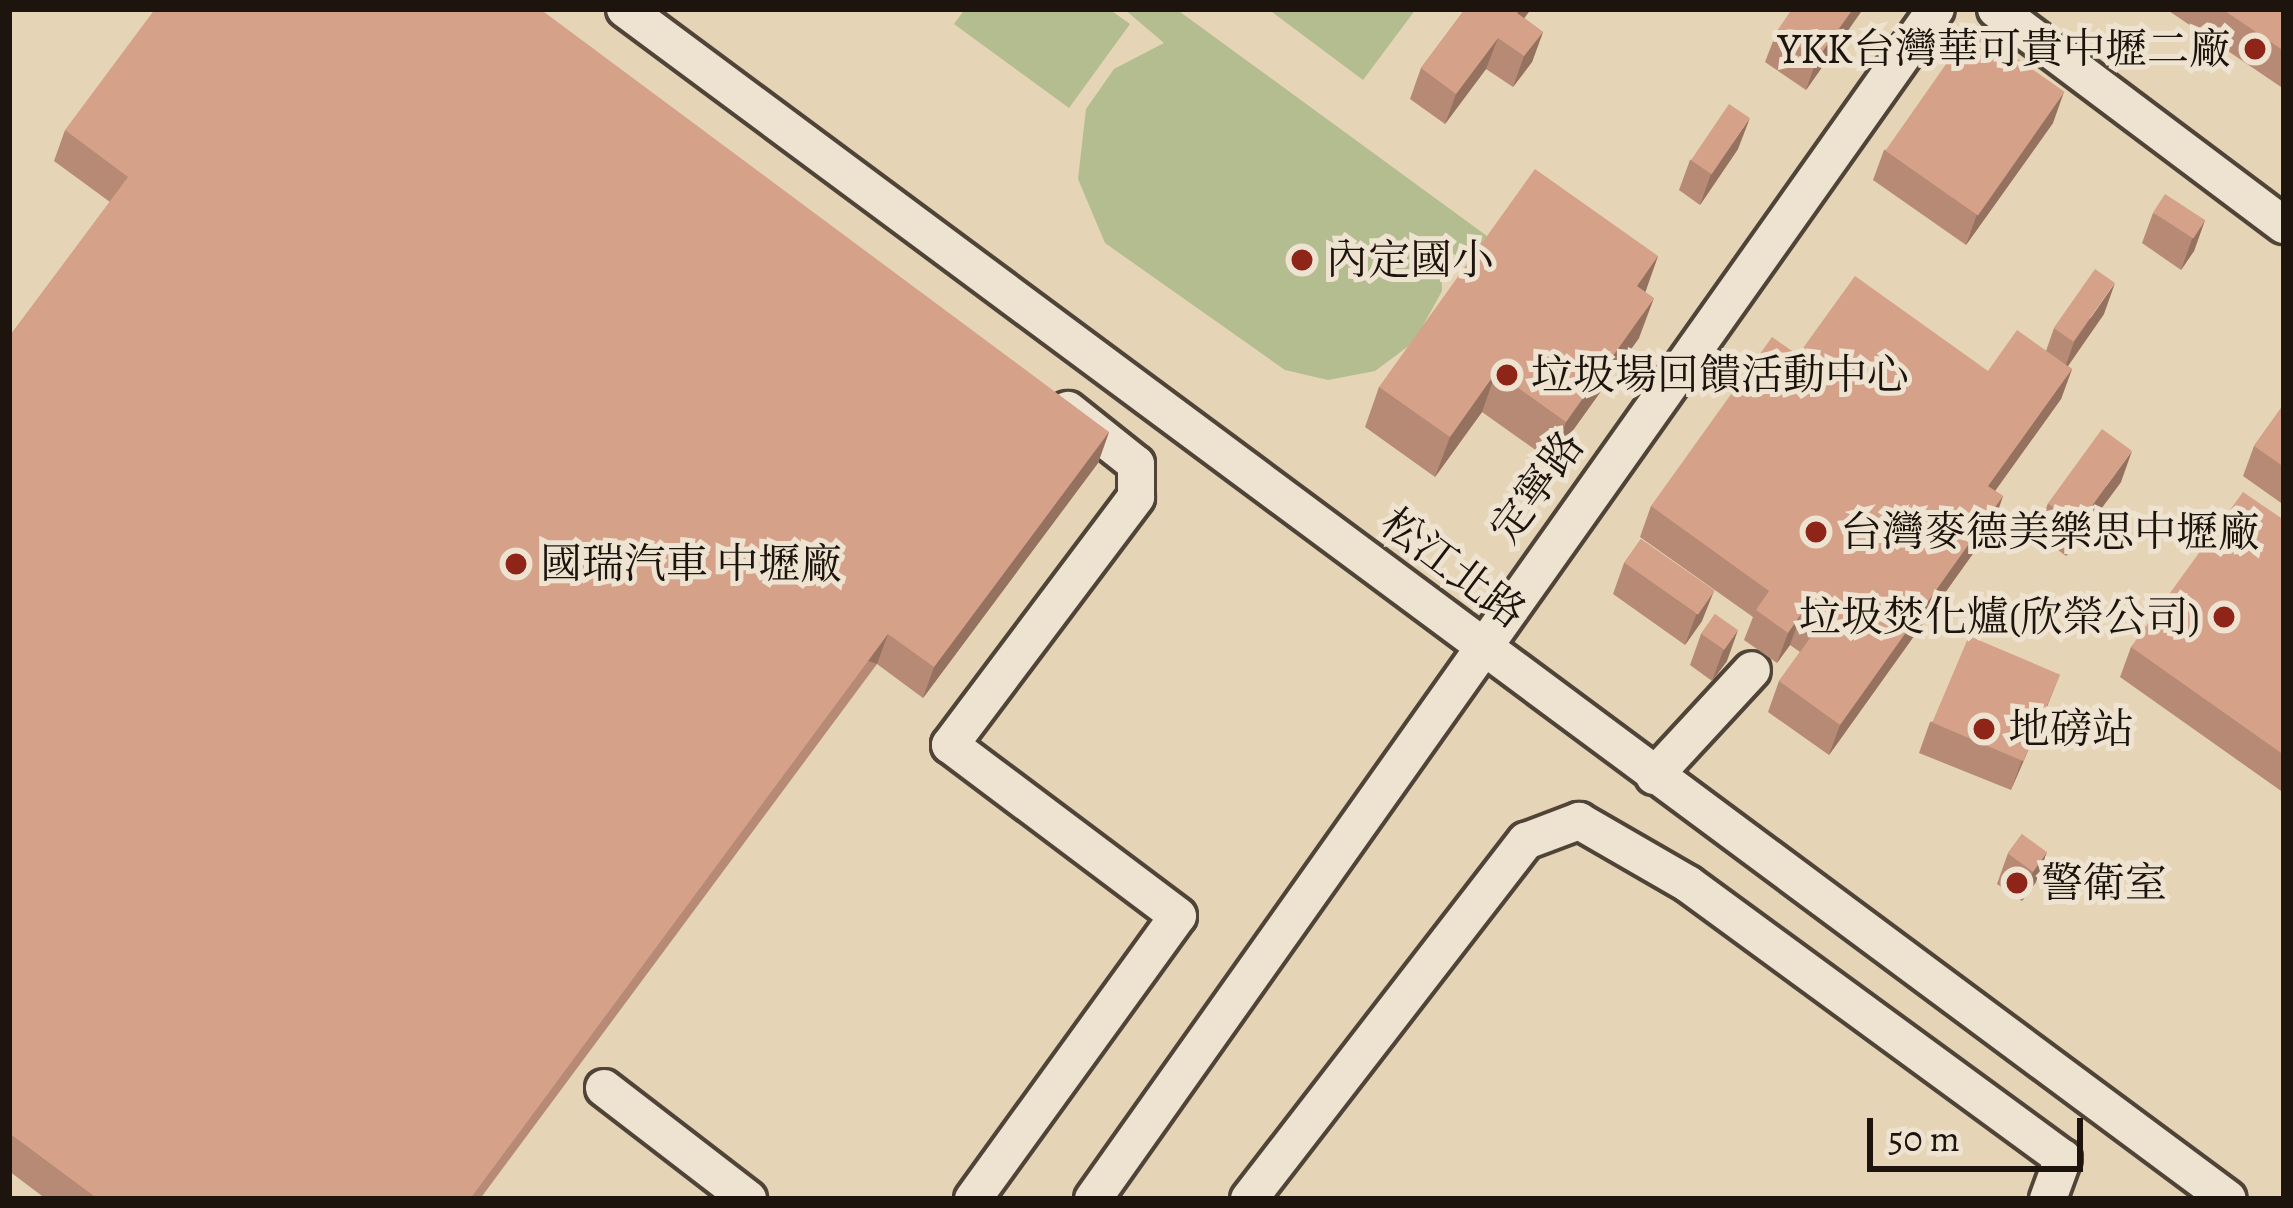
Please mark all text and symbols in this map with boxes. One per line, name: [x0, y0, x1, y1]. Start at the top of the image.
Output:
place label: YKK台灣華可貴中壢二廠: [1778, 24, 2231, 74]
marker: YKK台灣華可貴中壢二廠: [2242, 36, 2268, 62]
place label: 內定國小: [1326, 235, 1494, 285]
marker: 內定國小: [1289, 247, 1315, 273]
place label: 垃圾場回饋活動中心: [1531, 350, 1909, 400]
marker: 垃圾場回饋活動中心: [1494, 362, 1520, 388]
street label: 定寧路: [1480, 421, 1594, 553]
street label: 松江北路: [1371, 497, 1535, 639]
place label: 台灣麥德美樂思中壢廠: [1840, 507, 2260, 557]
marker: 台灣麥德美樂思中壢廠: [1803, 519, 1829, 545]
place label: 國瑞汽車 中壢廠: [540, 539, 842, 589]
marker: 國瑞汽車 中壢廠: [503, 551, 529, 577]
place label: 垃圾焚化爐(欣榮公司): [1799, 592, 2200, 642]
marker: 垃圾焚化爐(欣榮公司): [2211, 604, 2237, 630]
place label: 地磅站: [2008, 704, 2134, 754]
marker: 地磅站: [1971, 716, 1997, 742]
place label: 警衛室: [2041, 858, 2167, 908]
marker: 警衛室: [2004, 870, 2030, 896]
scale bar: [1873, 1094, 2089, 1168]
text: 50 m: [1888, 1114, 1960, 1163]

